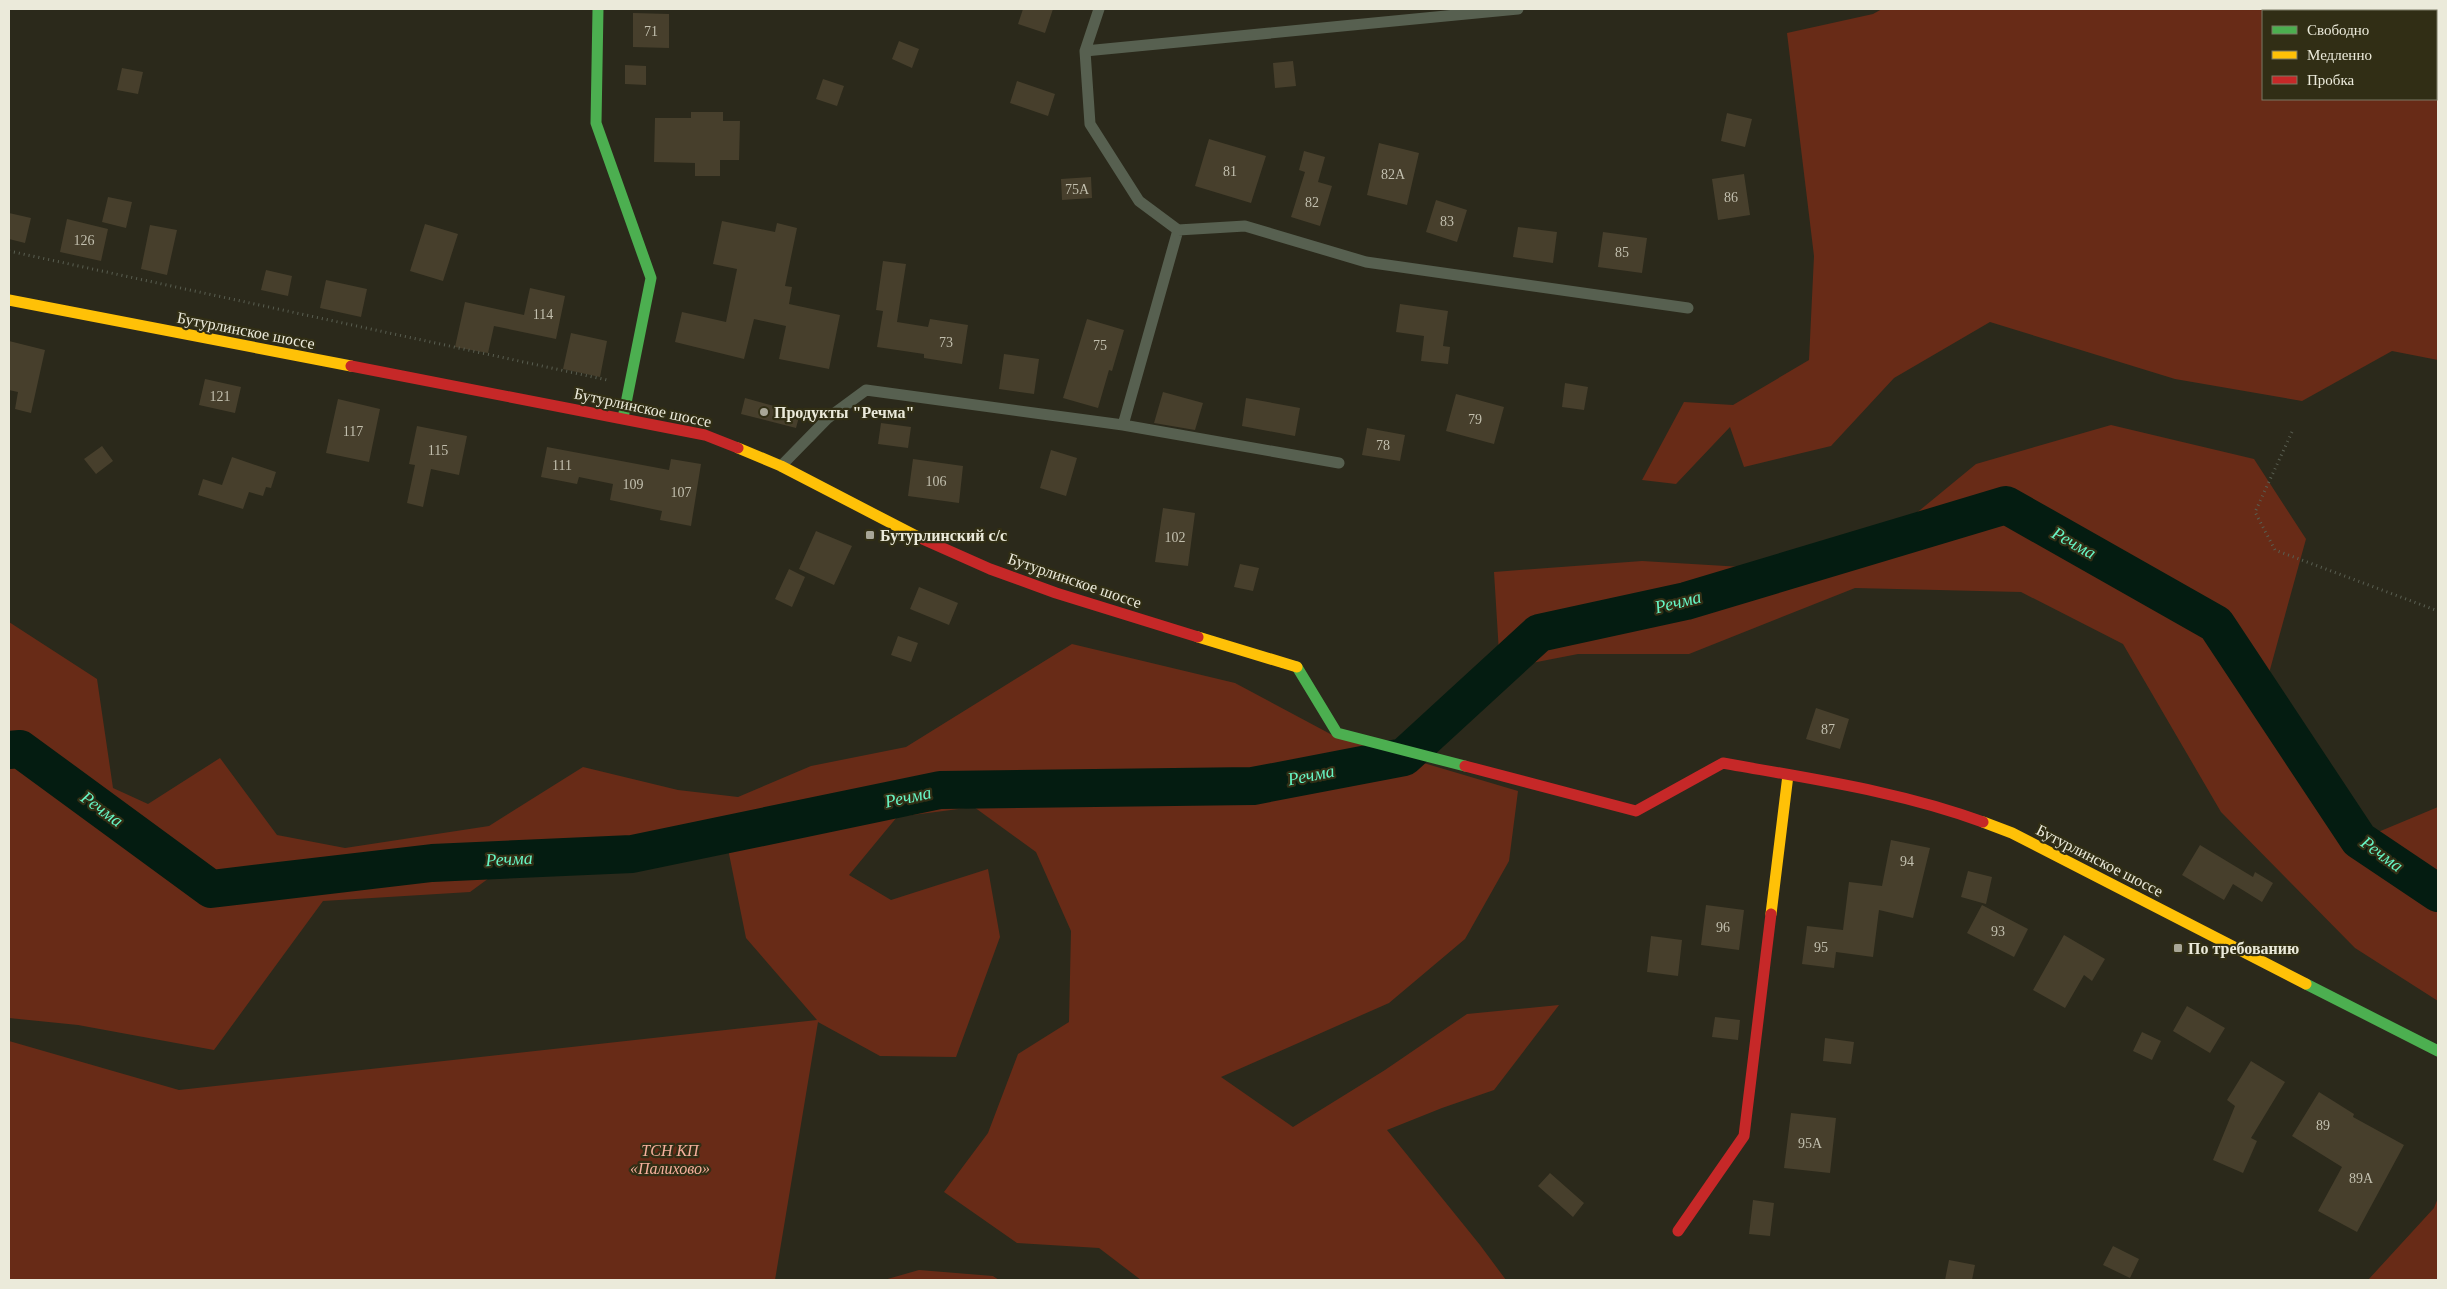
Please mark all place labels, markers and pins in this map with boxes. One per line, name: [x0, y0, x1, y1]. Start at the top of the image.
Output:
place label: Продукты "Речма": [774, 404, 914, 422]
marker: Продукты "Речма": [758, 406, 770, 418]
place label: Бутурлинский с/с: [880, 527, 1007, 545]
marker: Бутурлинский с/с: [864, 529, 876, 541]
place label: По требованию: [2188, 940, 2299, 958]
marker: По требованию: [2172, 942, 2184, 954]

